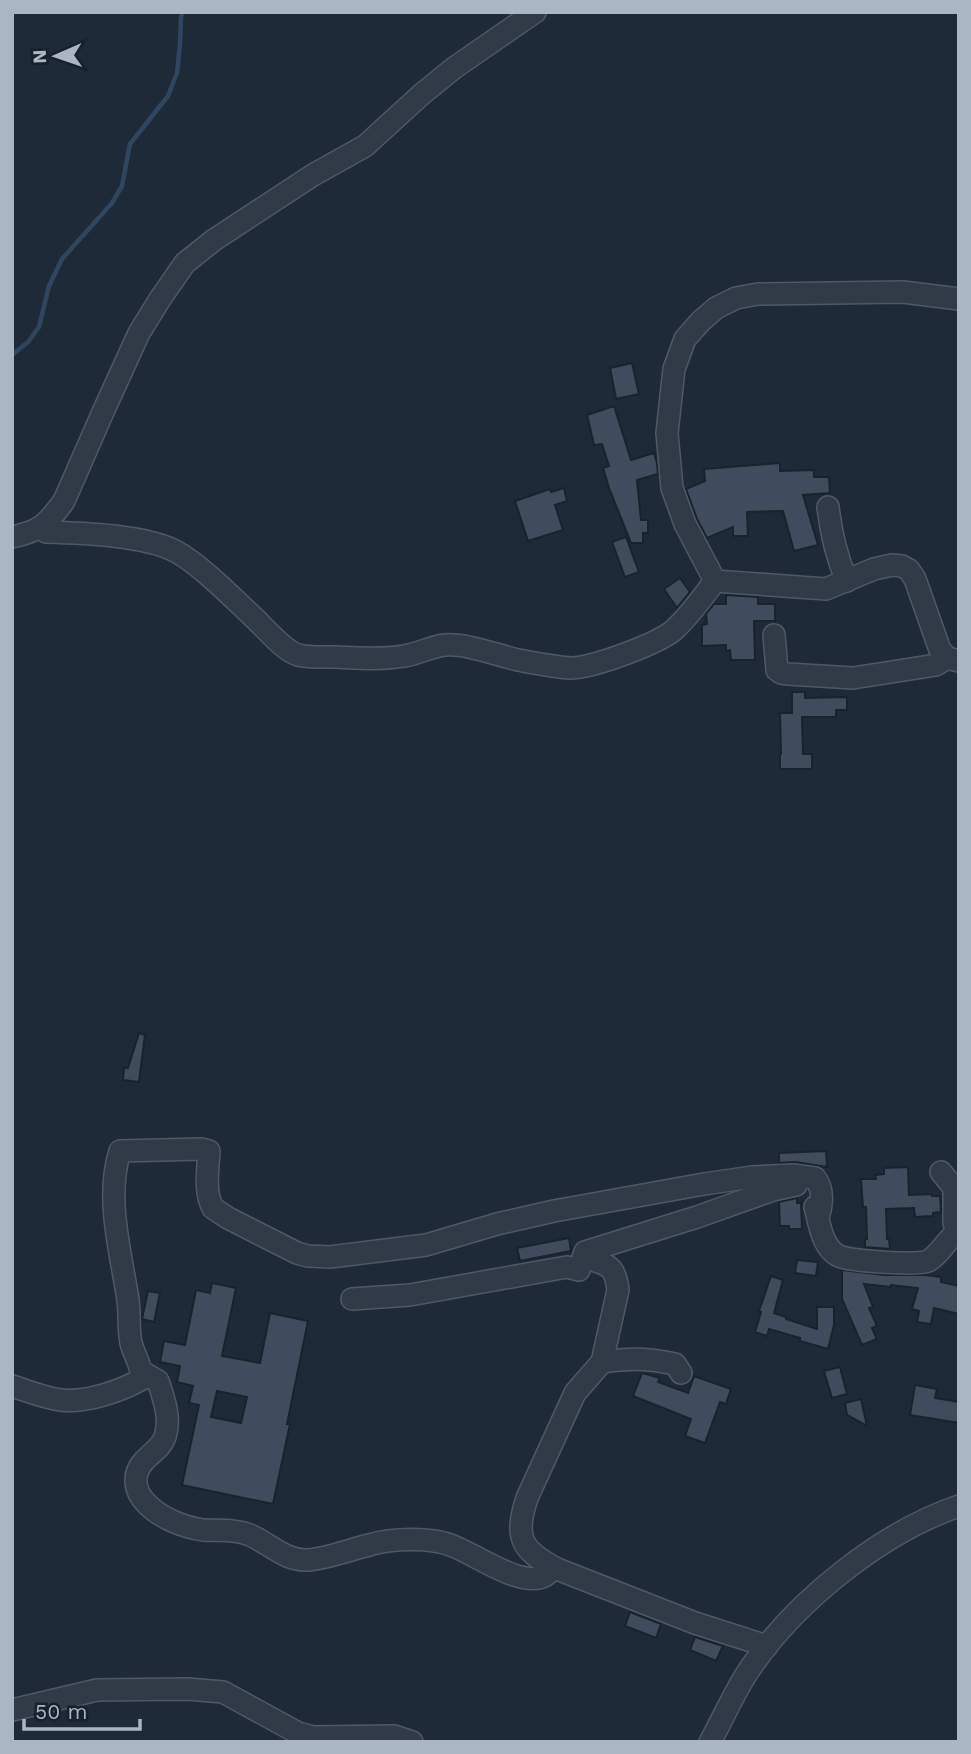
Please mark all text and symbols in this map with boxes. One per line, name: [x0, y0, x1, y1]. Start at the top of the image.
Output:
north arrow: [21, 21, 91, 91]
text: N: [28, 49, 51, 64]
scale bar: [24, 1688, 140, 1732]
text: 50 m: [35, 1699, 87, 1724]

